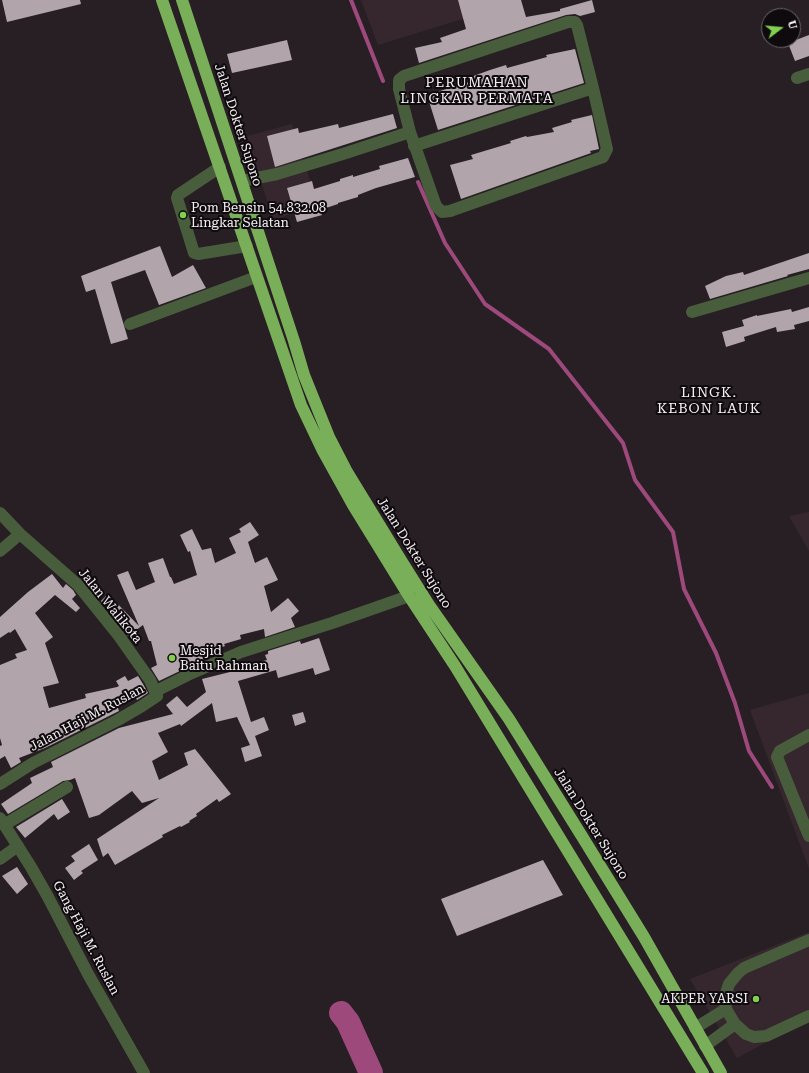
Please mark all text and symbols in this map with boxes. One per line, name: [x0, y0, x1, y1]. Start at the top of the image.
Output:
north arrow: [761, 8, 801, 48]
text: U: [785, 19, 799, 31]
street label: Jalan Dokter Sujono: [211, 62, 265, 188]
district label: PERUMAHAN LINGKAR PERMATA: [400, 75, 554, 108]
place label: Pom Bensin 54.832.08 Lingkar Selatan: [191, 200, 326, 231]
marker: Pom Bensin 54.832.08 Lingkar Selatan: [178, 210, 188, 220]
district label: LINGK. KEBON LAUK: [657, 385, 761, 418]
street label: Jalan Dokter Sujono: [373, 495, 455, 611]
street label: Jalan Walikota: [75, 565, 145, 647]
place label: Mesjid Baitu Rahman: [180, 643, 268, 674]
marker: Mesjid Baitu Rahman: [167, 653, 177, 663]
street label: Jalan Haji M. Ruslan: [27, 681, 147, 755]
street label: Jalan Dokter Sujono: [550, 766, 632, 882]
street label: Gang Haji M. Ruslan: [49, 878, 123, 998]
place label: AKPER YARSI: [661, 991, 748, 1007]
marker: AKPER YARSI: [751, 994, 761, 1004]

